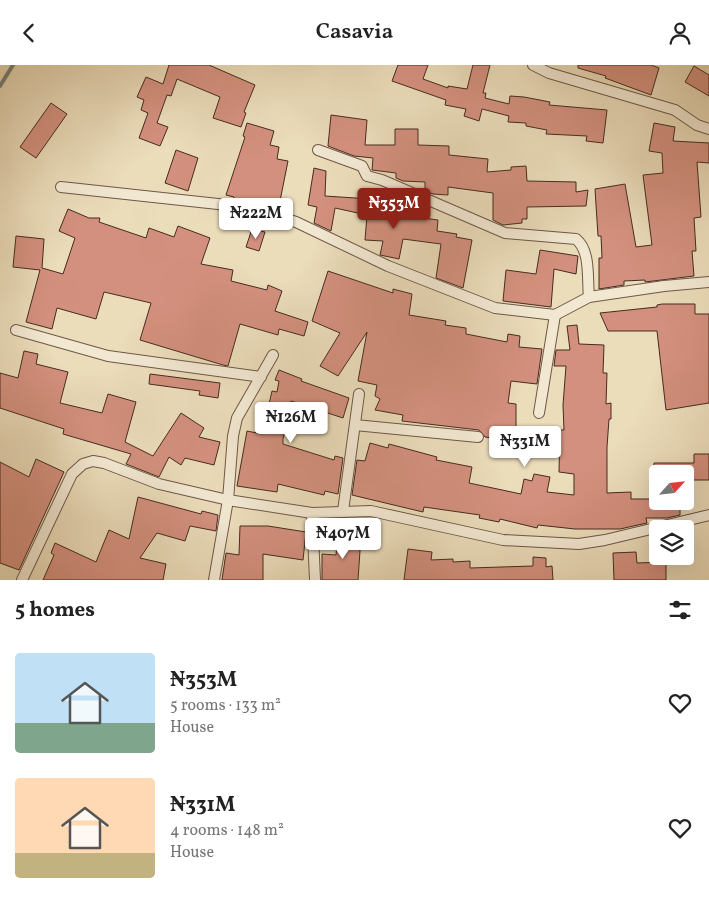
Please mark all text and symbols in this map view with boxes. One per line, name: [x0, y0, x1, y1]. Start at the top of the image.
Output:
text: Casavia: [316, 17, 393, 48]
icon: back: [15, 19, 43, 47]
icon: person: [666, 19, 694, 47]
pin: ₦353M: [359, 187, 429, 230]
text: ₦353M: [368, 193, 420, 215]
pin: ₦222M: [221, 197, 291, 240]
text: ₦222M: [230, 203, 282, 225]
pin: ₦126M: [256, 401, 326, 444]
text: ₦126M: [266, 407, 316, 429]
pin: ₦331M: [490, 425, 560, 468]
text: ₦331M: [500, 431, 550, 453]
north arrow: [649, 465, 694, 510]
map controls: [649, 465, 694, 565]
pin: ₦407M: [308, 517, 378, 560]
button: layers: [649, 520, 694, 565]
text: ₦407M: [316, 523, 370, 545]
text: 5 homes: [15, 596, 95, 625]
icon: filters: [666, 596, 694, 624]
text: ₦353M: [170, 666, 237, 695]
icon: home: [55, 673, 115, 733]
icon: heart: [666, 689, 694, 717]
text: 5 rooms · 133 m²: [170, 695, 281, 717]
text: House: [170, 717, 214, 739]
text: ₦331M: [170, 791, 235, 820]
icon: home: [55, 798, 115, 858]
icon: heart: [666, 814, 694, 842]
text: 4 rooms · 148 m²: [170, 820, 284, 842]
text: House: [170, 842, 214, 864]

